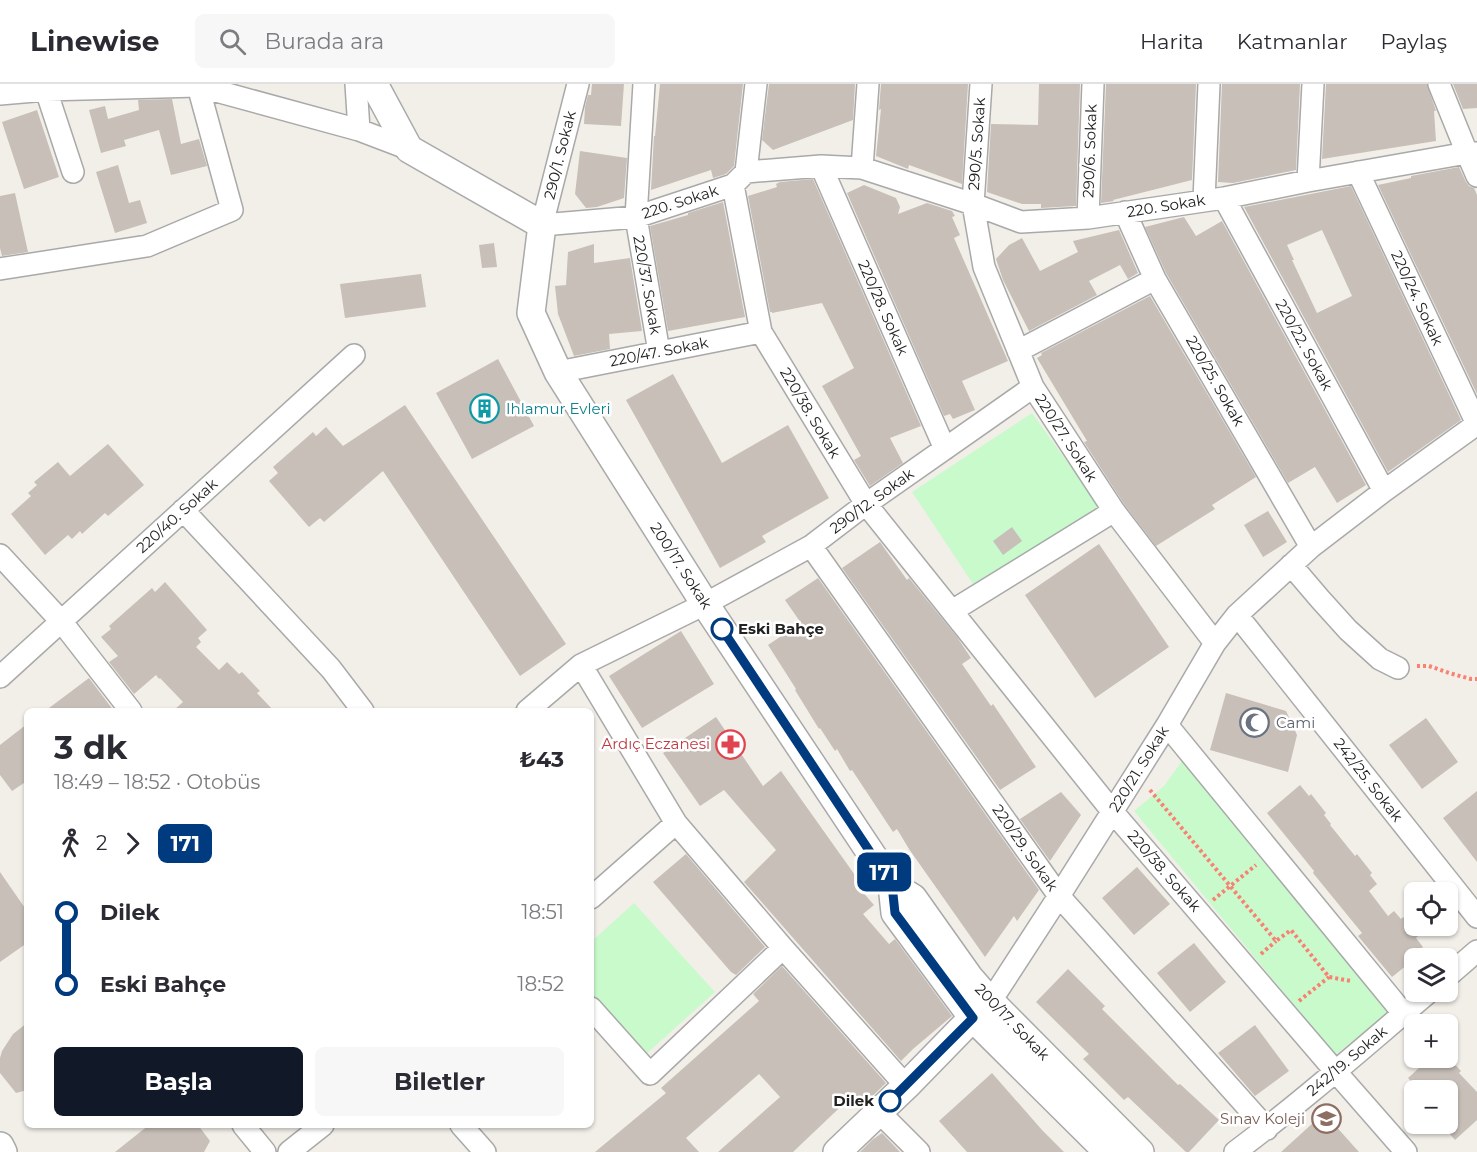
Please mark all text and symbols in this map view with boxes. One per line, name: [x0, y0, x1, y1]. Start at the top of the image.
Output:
search box: [195, 14, 615, 68]
text: Linewise: [30, 24, 159, 58]
icon: search: [216, 25, 249, 58]
text: Burada ara: [264, 28, 384, 55]
text: Harita: [1140, 29, 1204, 54]
text: Katmanlar: [1237, 29, 1348, 54]
text: Paylaş: [1381, 29, 1447, 54]
street label: 290/5. Sokak: [964, 97, 989, 191]
street label: 290/6. Sokak: [1078, 104, 1101, 198]
street label: 290/1. Sokak: [539, 109, 580, 201]
street label: 220. Sokak: [639, 180, 720, 223]
street label: 220. Sokak: [1125, 190, 1207, 221]
street label: 220/37. Sokak: [629, 234, 666, 336]
street label: 220/24. Sokak: [1387, 247, 1448, 348]
street label: 220/28. Sokak: [854, 257, 913, 358]
street label: 220/22. Sokak: [1272, 296, 1337, 394]
street label: 220/25. Sokak: [1182, 332, 1249, 429]
street label: 220/47. Sokak: [608, 333, 710, 370]
street label: 220/38. Sokak: [776, 364, 845, 461]
street label: 220/27. Sokak: [1031, 390, 1102, 485]
building icon: Ihlamur Evleri: [469, 393, 501, 425]
place label: Ihlamur Evleri: [506, 399, 611, 418]
street label: 290/12. Sokak: [826, 464, 917, 537]
street label: 220/40. Sokak: [132, 474, 221, 557]
street label: 200/17. Sokak: [646, 519, 716, 613]
marker: Eski Bahçe: [711, 618, 733, 640]
place label: Eski Bahçe: [738, 619, 824, 638]
mosque icon: Cami: [1239, 707, 1271, 739]
place label: Cami: [1276, 713, 1315, 732]
street label: 220/21. Sokak: [1105, 722, 1173, 815]
text: 3 dk: [54, 727, 127, 767]
pharmacy icon: Ardıç Eczanesi: [715, 728, 747, 760]
place label: Ardıç Eczanesi: [602, 734, 710, 753]
street label: 242/25. Sokak: [1330, 734, 1407, 825]
text: ₺43: [519, 746, 564, 773]
text: 18:49 – 18:52 · Otobüs: [54, 770, 260, 794]
street label: 220/29. Sokak: [989, 801, 1062, 895]
street label: 220/38. Sokak: [1124, 826, 1205, 915]
icon: walk: [54, 827, 87, 860]
icon: forward: [116, 827, 149, 860]
text: 2: [96, 831, 107, 855]
text: 171: [170, 831, 200, 856]
line badge: 171: [850, 852, 918, 892]
text: 171: [869, 860, 899, 885]
map controls: [1404, 882, 1458, 1134]
button: locate: [1404, 882, 1458, 936]
text: Dilek: [100, 899, 160, 926]
text: 18:51: [521, 900, 564, 924]
button: layers: [1404, 948, 1458, 1002]
text: Eski Bahçe: [100, 971, 226, 998]
text: 18:52: [517, 972, 564, 996]
street label: 200/17. Sokak: [971, 979, 1054, 1064]
button: +: [1404, 1014, 1458, 1068]
street label: 242/19. Sokak: [1303, 1022, 1391, 1100]
button: Başla: [54, 1047, 303, 1116]
button: Biletler: [315, 1047, 564, 1116]
button: −: [1404, 1080, 1458, 1134]
marker: Dilek: [879, 1090, 901, 1112]
place label: Dilek: [833, 1091, 874, 1110]
school or university icon: Sınav Koleji: [1310, 1103, 1342, 1135]
place label: Sınav Koleji: [1220, 1109, 1305, 1128]

